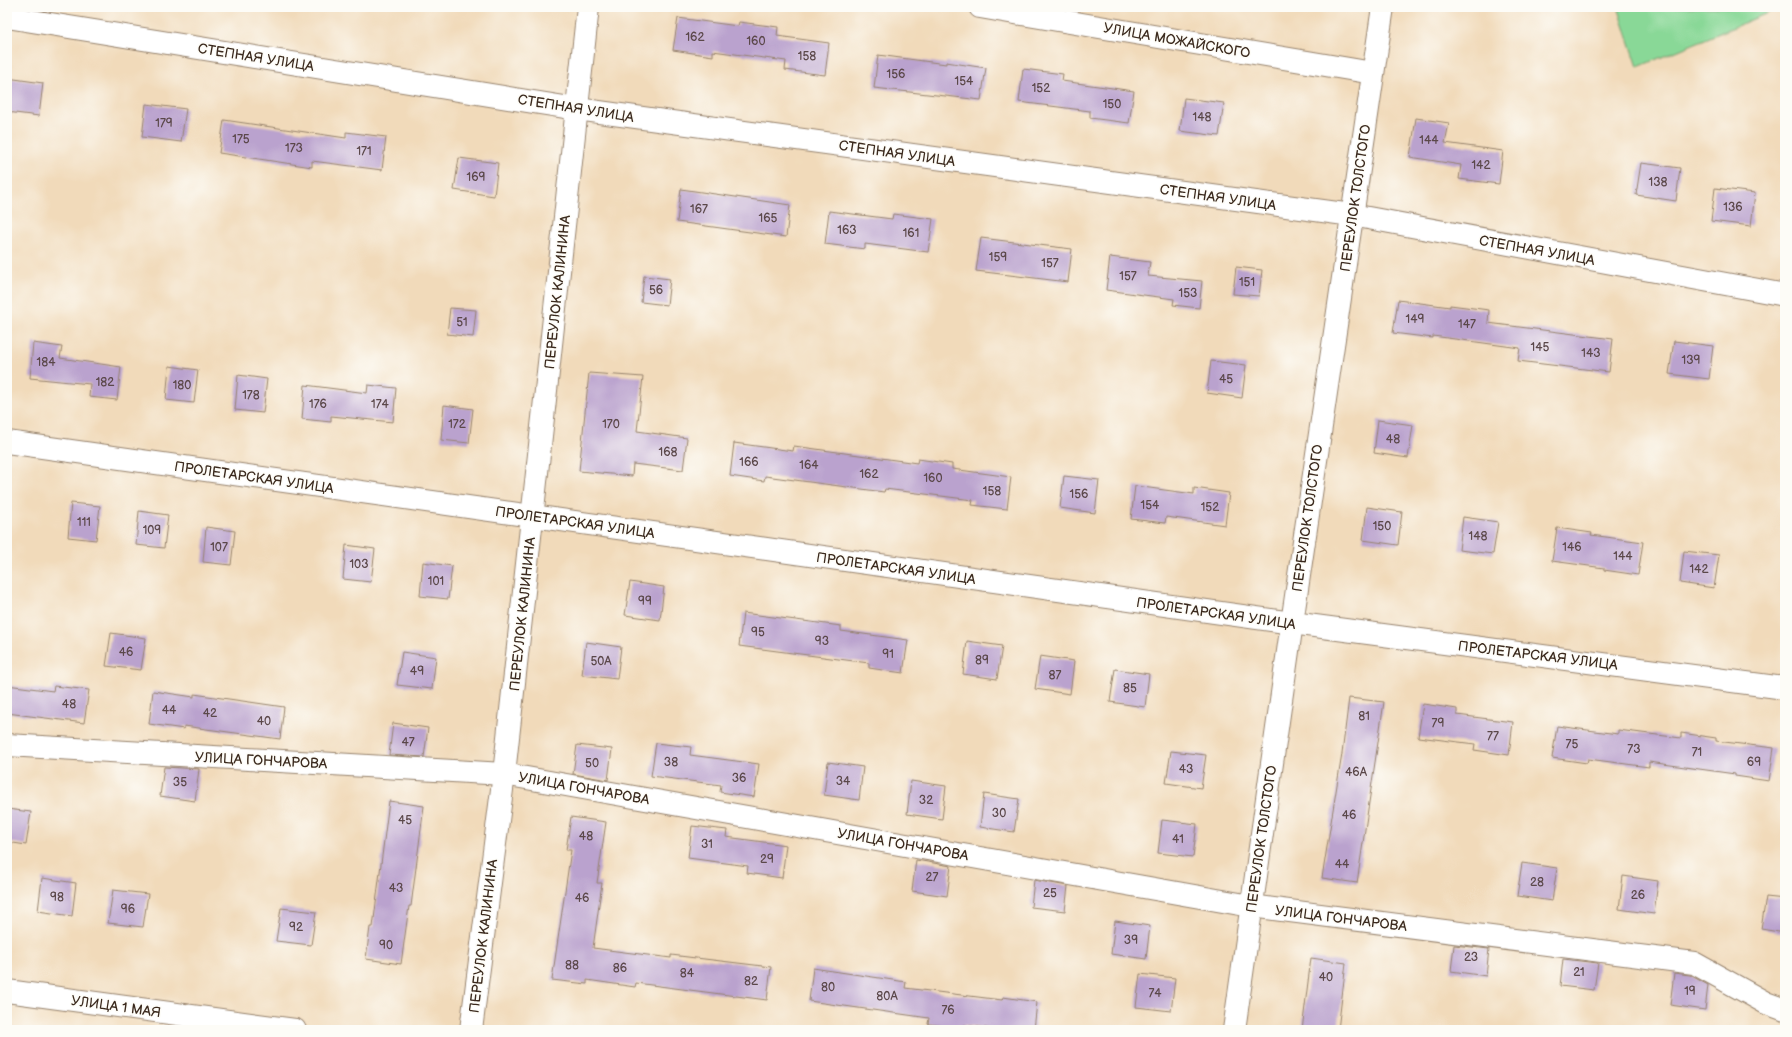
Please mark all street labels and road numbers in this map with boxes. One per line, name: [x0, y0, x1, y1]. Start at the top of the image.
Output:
street label: УЛИЦА МОЖАЙСКОГО: [1102, 19, 1252, 62]
street label: СТЕПНАЯ УЛИЦА: [197, 40, 316, 75]
street label: СТЕПНАЯ УЛИЦА: [517, 91, 636, 126]
street label: ПЕРЕУЛОК ТОЛСТОГО: [1337, 123, 1374, 273]
street label: СТЕПНАЯ УЛИЦА: [838, 137, 957, 170]
street label: СТЕПНАЯ УЛИЦА: [1159, 181, 1278, 214]
street label: ПЕРЕУЛОК КАЛИНИНА: [541, 214, 574, 370]
street label: СТЕПНАЯ УЛИЦА: [1478, 232, 1597, 269]
street label: ПЕРЕУЛОК ТОЛСТОГО: [1289, 443, 1326, 593]
street label: ПРОЛЕТАРСКАЯ УЛИЦА: [173, 458, 335, 497]
street label: ПРОЛЕТАРСКАЯ УЛИЦА: [494, 503, 656, 542]
street label: ПЕРЕУЛОК КАЛИНИНА: [506, 536, 539, 692]
street label: ПРОЛЕТАРСКАЯ УЛИЦА: [815, 549, 977, 588]
street label: ПРОЛЕТАРСКАЯ УЛИЦА: [1135, 594, 1297, 633]
street label: ПРОЛЕТАРСКАЯ УЛИЦА: [1457, 637, 1619, 674]
street label: УЛИЦА ГОНЧАРОВА: [194, 749, 328, 772]
street label: ПЕРЕУЛОК ТОЛСТОГО: [1243, 764, 1280, 914]
street label: УЛИЦА ГОНЧАРОВА: [517, 769, 651, 808]
street label: УЛИЦА ГОНЧАРОВА: [836, 825, 970, 864]
street label: ПЕРЕУЛОК КАЛИНИНА: [466, 858, 501, 1014]
street label: УЛИЦА ГОНЧАРОВА: [1274, 902, 1408, 935]
street label: УЛИЦА 1 МАЯ: [70, 992, 162, 1021]

